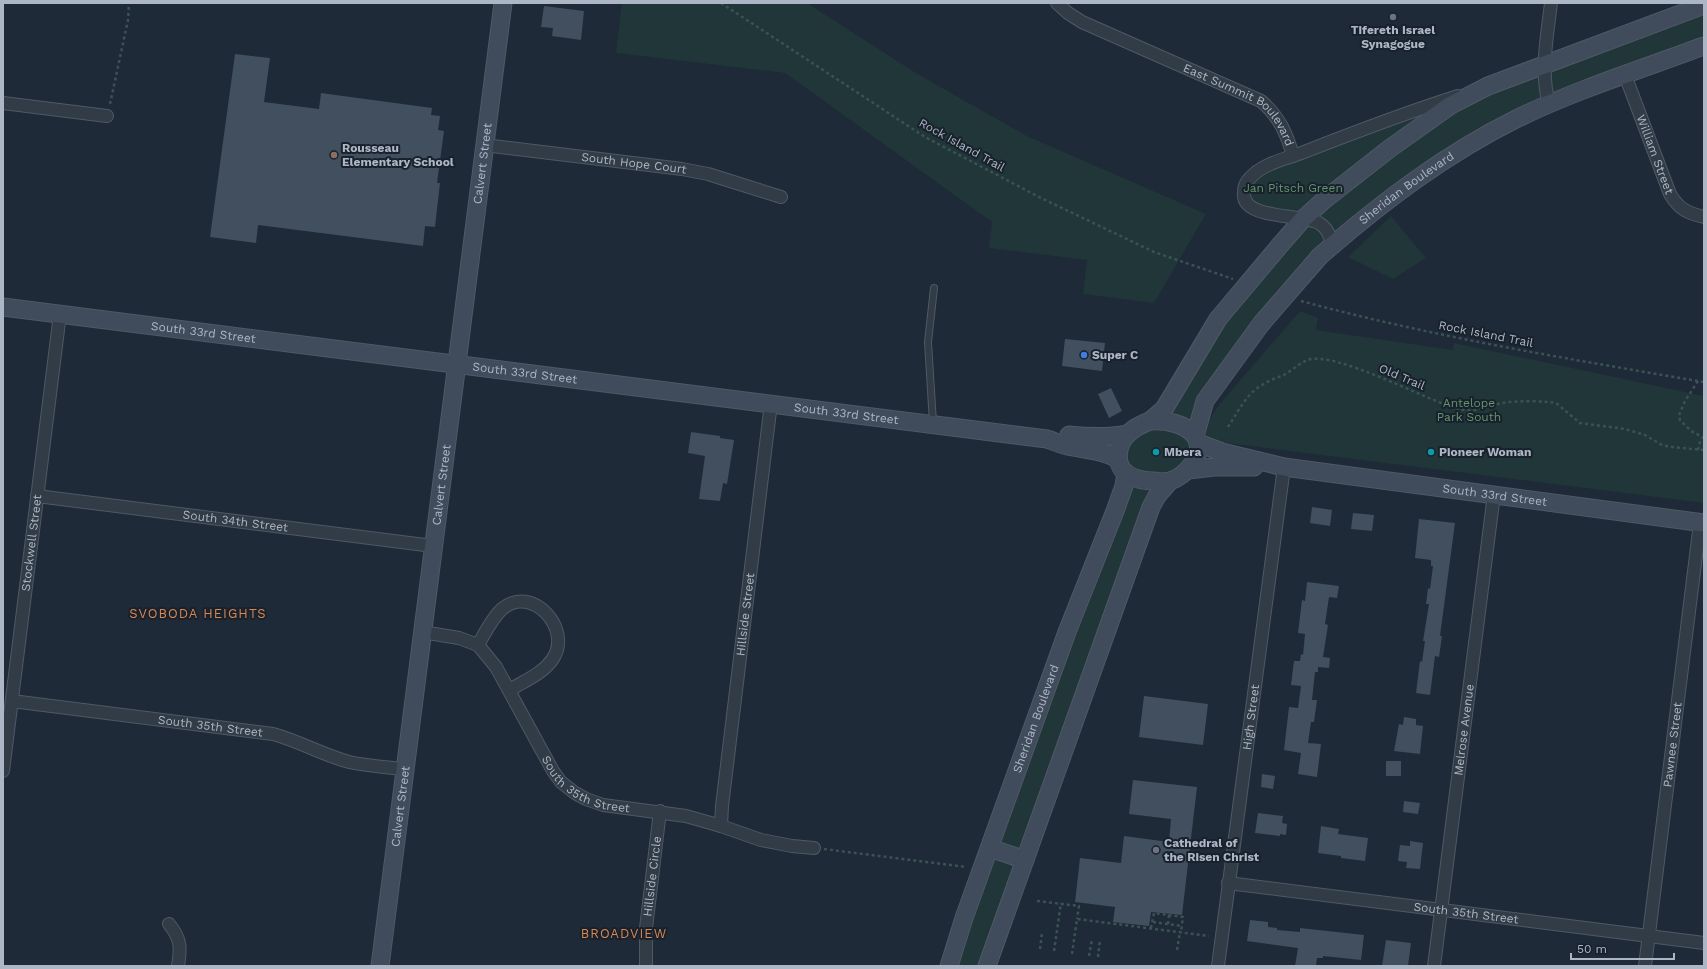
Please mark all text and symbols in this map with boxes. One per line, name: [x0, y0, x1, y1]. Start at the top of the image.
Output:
marker: Tifereth Israel Synagogue: [1388, 12, 1398, 22]
place label: Tifereth Israel Synagogue: [1351, 23, 1435, 51]
street label: East Summit Boulevard: [1181, 61, 1297, 148]
street label: William Street: [1634, 113, 1676, 196]
street label: Rock Island Trail: [917, 116, 1008, 175]
street label: Calvert Street: [470, 122, 495, 205]
place label: Rousseau Elementary School: [342, 141, 454, 169]
street label: Sheridan Boulevard: [1356, 149, 1457, 227]
marker: Rousseau Elementary School: [329, 150, 339, 160]
street label: South Hope Court: [581, 150, 688, 177]
park label: Jan Pitsch Green: [1243, 181, 1343, 195]
street label: Rock Island Trail: [1438, 318, 1535, 350]
street label: South 33rd Street: [150, 319, 257, 346]
place label: Super C: [1092, 348, 1138, 362]
marker: Super C: [1079, 350, 1089, 360]
street label: South 33rd Street: [472, 359, 578, 387]
street label: Old Trail: [1377, 361, 1427, 393]
park label: Antelope Park South: [1437, 396, 1501, 424]
street label: South 33rd Street: [793, 400, 899, 427]
street label: Calvert Street: [429, 444, 454, 526]
place label: Mbera: [1164, 445, 1201, 459]
place label: Pioneer Woman: [1439, 445, 1531, 459]
marker: Mbera: [1151, 447, 1161, 457]
marker: Pioneer Woman: [1426, 447, 1436, 457]
street label: South 33rd Street: [1442, 481, 1548, 509]
street label: Stockwell Street: [18, 494, 44, 592]
street label: South 34th Street: [182, 507, 289, 535]
street label: Hillside Street: [733, 572, 757, 657]
district label: SVOBODA HEIGHTS: [129, 606, 267, 621]
street label: Sheridan Boulevard: [1010, 663, 1062, 775]
street label: High Street: [1240, 683, 1262, 751]
street label: Melrose Avenue: [1451, 683, 1477, 776]
street label: Pawnee Street: [1660, 701, 1685, 788]
street label: South 35th Street: [157, 713, 264, 740]
street label: South 35th Street: [539, 753, 631, 815]
street label: Calvert Street: [388, 765, 413, 848]
street label: Hillside Circle: [640, 835, 664, 917]
place label: Cathedral of the Risen Christ: [1164, 836, 1260, 864]
marker: Cathedral of the Risen Christ: [1151, 845, 1161, 855]
street label: South 35th Street: [1413, 899, 1519, 927]
district label: BROADVIEW: [581, 926, 667, 941]
scale bar: [1571, 935, 1674, 961]
text: 50 m: [1577, 942, 1607, 956]

